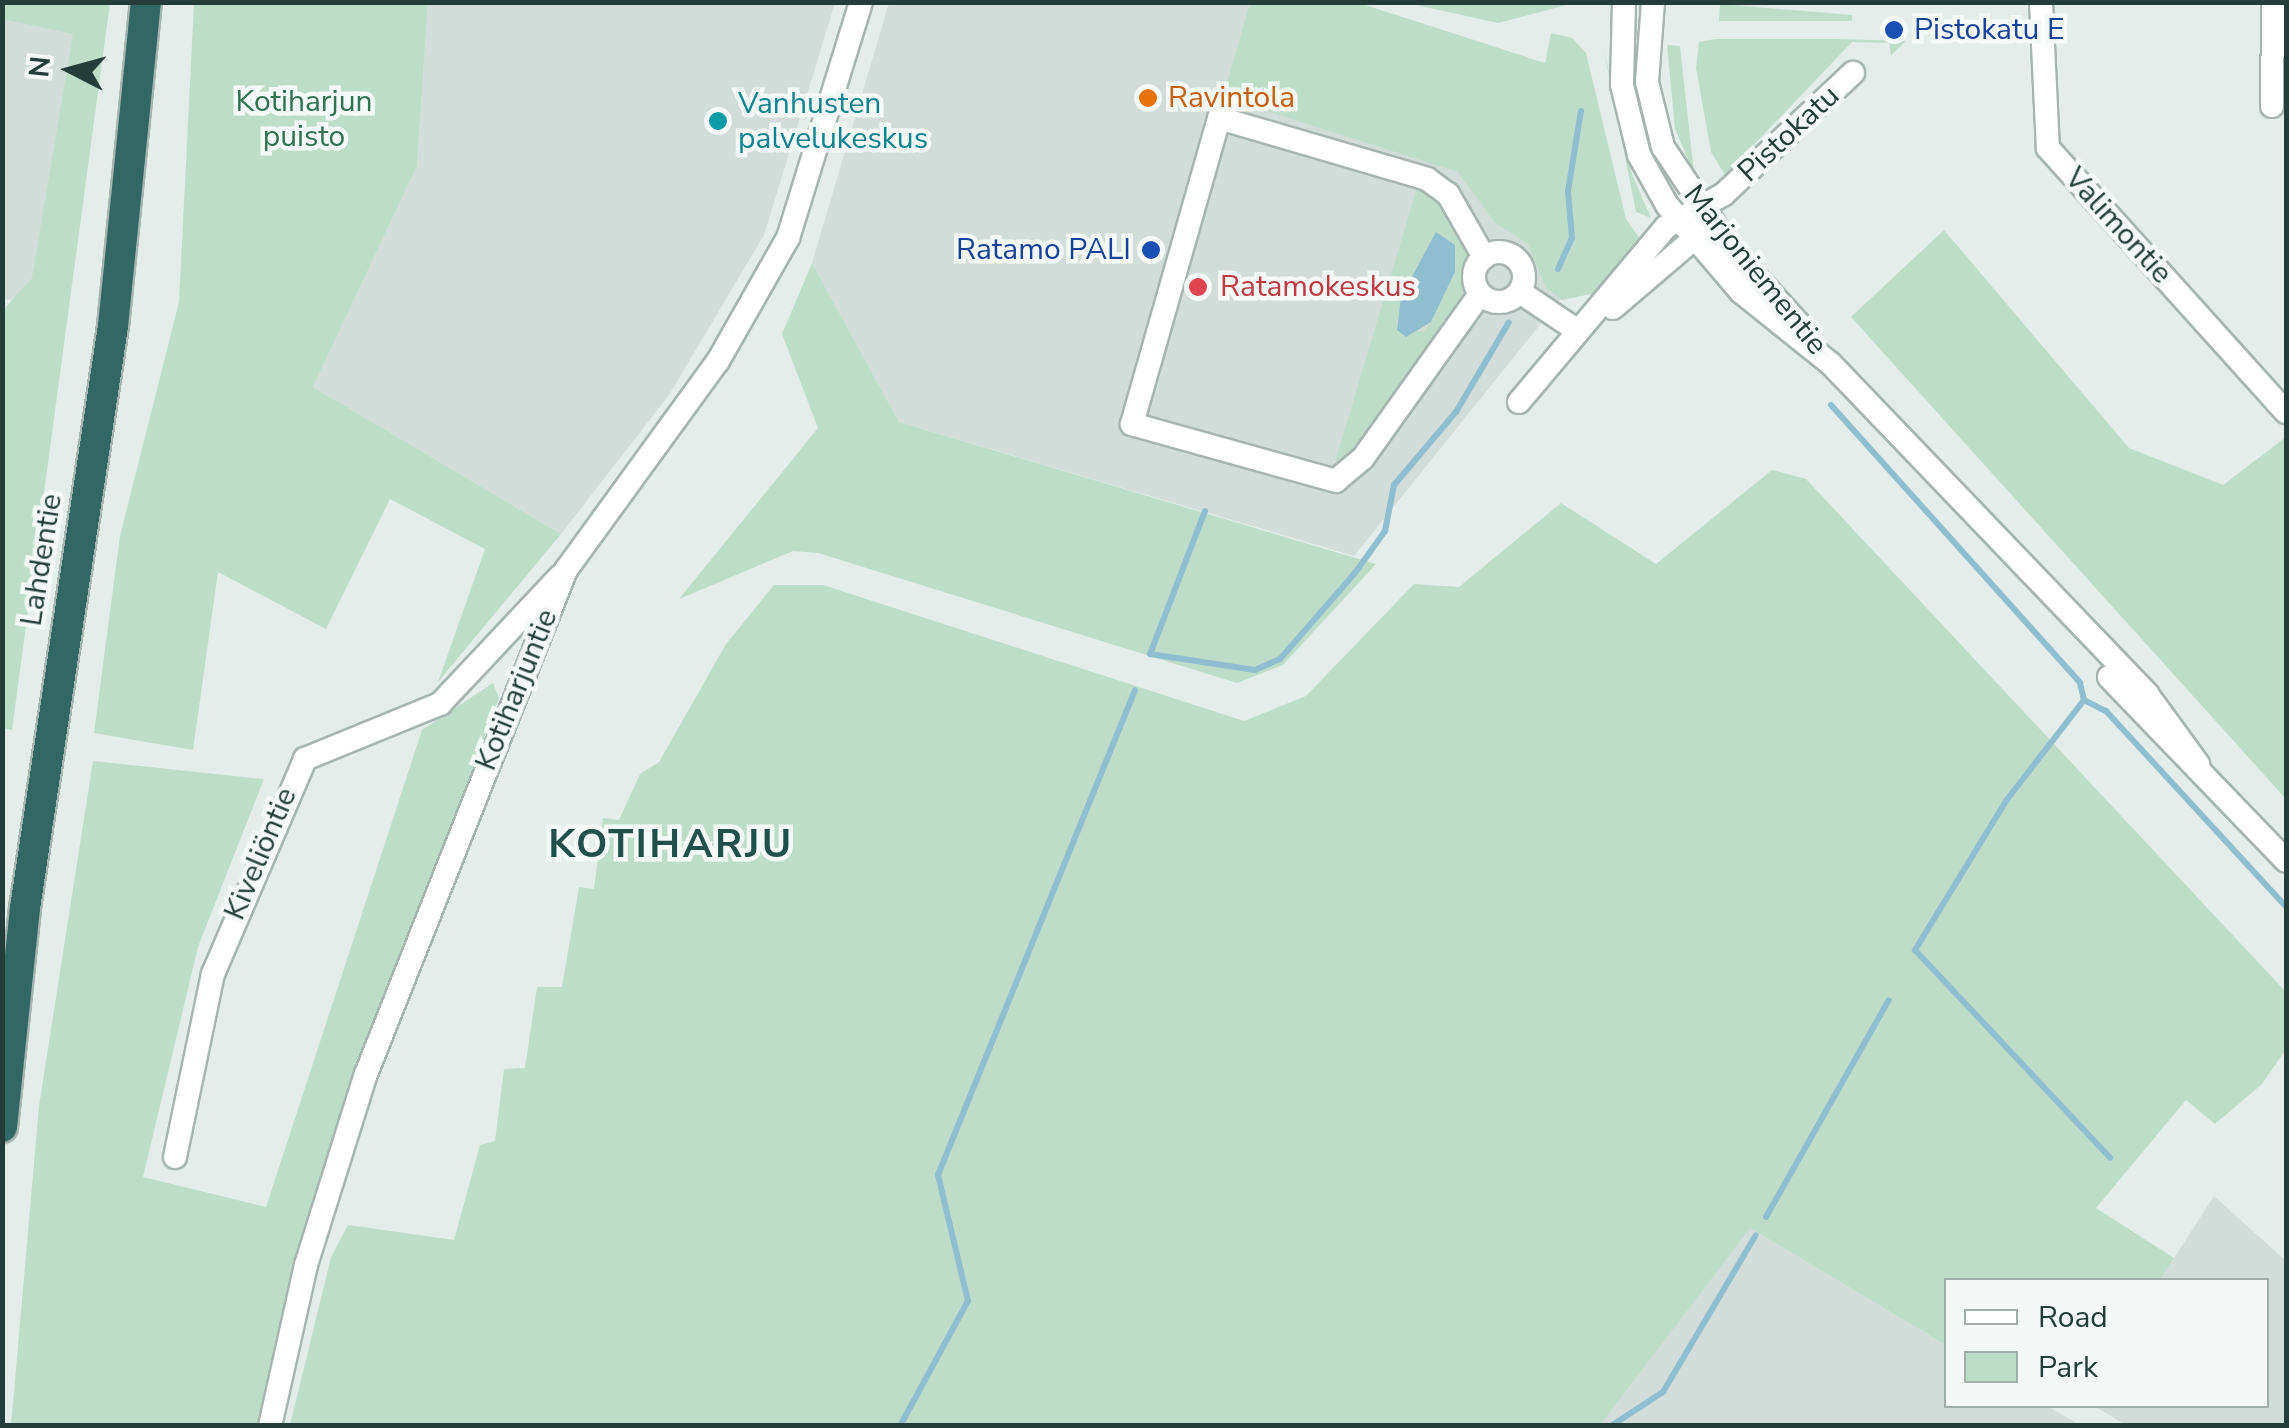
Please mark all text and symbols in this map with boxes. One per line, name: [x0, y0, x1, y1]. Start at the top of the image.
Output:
place label: Pistokatu E: [1914, 12, 2065, 48]
marker: Pistokatu E: [1883, 19, 1905, 41]
north arrow: [20, 20, 120, 120]
text: N: [20, 54, 60, 79]
street label: Pistokatu: [1731, 78, 1847, 190]
place label: Ravintola: [1168, 80, 1295, 116]
park label: Kotiharjun puisto: [235, 84, 373, 154]
place label: Vanhusten palvelukeskus: [738, 86, 928, 156]
marker: Ravintola: [1137, 87, 1159, 109]
marker: Vanhusten palvelukeskus: [707, 110, 729, 132]
street label: Valimontie: [2057, 161, 2179, 291]
street label: Marjoniementie: [1676, 178, 1834, 362]
place label: Ratamo PALI: [956, 232, 1131, 268]
marker: Ratamo PALI: [1140, 239, 1162, 261]
place label: Ratamokeskus: [1220, 269, 1416, 305]
marker: Ratamokeskus: [1185, 274, 1211, 300]
street label: Lahdentie: [14, 491, 70, 629]
street label: Kotiharjuntie: [468, 604, 566, 776]
street label: Kiveliöntie: [217, 783, 305, 925]
district label: KOTIHARJU: [548, 820, 794, 868]
legend: [1944, 1278, 2269, 1408]
text: Road: [2038, 1297, 2108, 1338]
text: Park: [2038, 1347, 2098, 1388]

